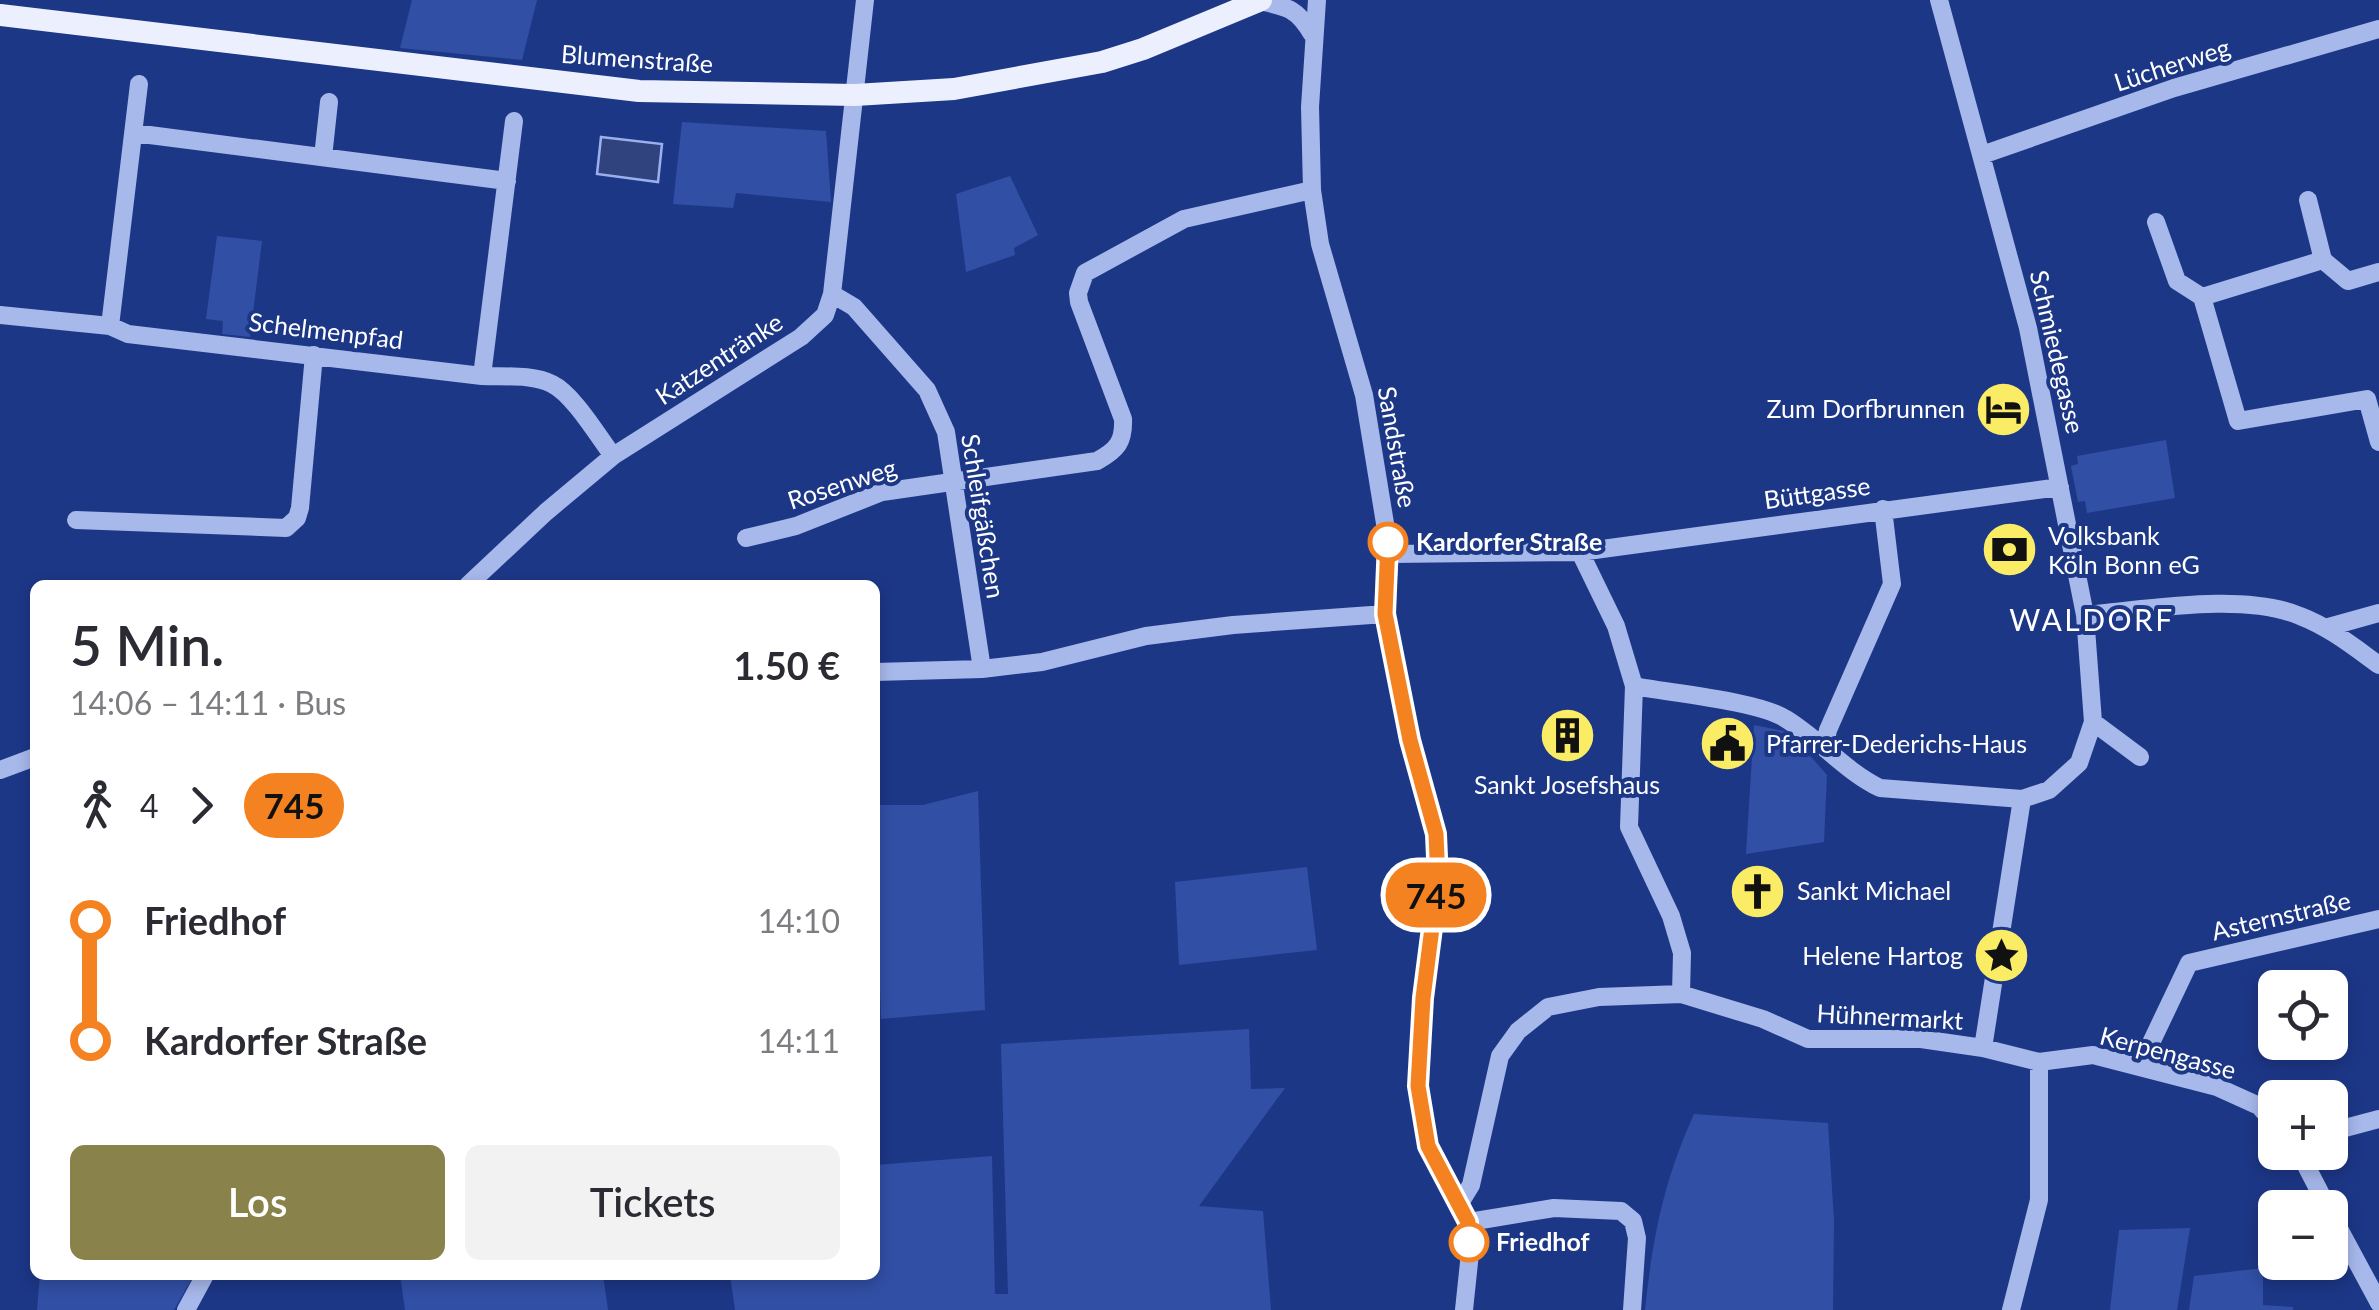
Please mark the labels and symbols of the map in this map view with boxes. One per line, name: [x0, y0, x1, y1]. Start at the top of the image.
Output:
street label: Lücherweg: [2110, 31, 2233, 97]
street label: Blumenstraße: [560, 38, 714, 78]
street label: Schmiedegasse: [2025, 267, 2091, 436]
street label: Schelmenpfad: [247, 306, 405, 354]
street label: Katzentränke: [649, 306, 788, 410]
hotel icon: Zum Dorfbrunnen: [1974, 379, 2034, 439]
street label: Sandstraße: [1373, 384, 1423, 510]
place label: Zum Dorfbrunnen: [1767, 393, 1965, 423]
street label: Schleifgäßchen: [956, 431, 1012, 600]
street label: Rosenweg: [784, 451, 900, 515]
street label: Büttgasse: [1762, 470, 1872, 514]
bank icon: Volksbank Köln Bonn eG: [1979, 520, 2039, 580]
place label: Volksbank Köln Bonn eG: [2048, 520, 2200, 579]
marker: Kardorfer Straße: [1369, 523, 1407, 561]
place label: Kardorfer Straße: [1416, 526, 1602, 556]
district label: WALDORF: [2009, 601, 2175, 637]
building icon: Sankt Josefshaus: [1537, 706, 1597, 766]
public building icon: Pfarrer-Dederichs-Haus: [1697, 714, 1757, 774]
place label: Pfarrer-Dederichs-Haus: [1766, 728, 2027, 758]
place label: Sankt Josefshaus: [1474, 769, 1660, 799]
church icon: Sankt Michael: [1728, 861, 1788, 921]
line badge: 745: [1378, 862, 1494, 928]
place label: Sankt Michael: [1797, 875, 1951, 905]
street label: Asternstraße: [2208, 884, 2353, 946]
place icon: Helene Hartog: [1972, 926, 2032, 986]
place label: Helene Hartog: [1802, 940, 1963, 970]
street label: Hühnermarkt: [1816, 997, 1964, 1035]
street label: Kerpengasse: [2097, 1020, 2239, 1085]
marker: Friedhof: [1450, 1223, 1488, 1261]
place label: Friedhof: [1496, 1226, 1590, 1256]

